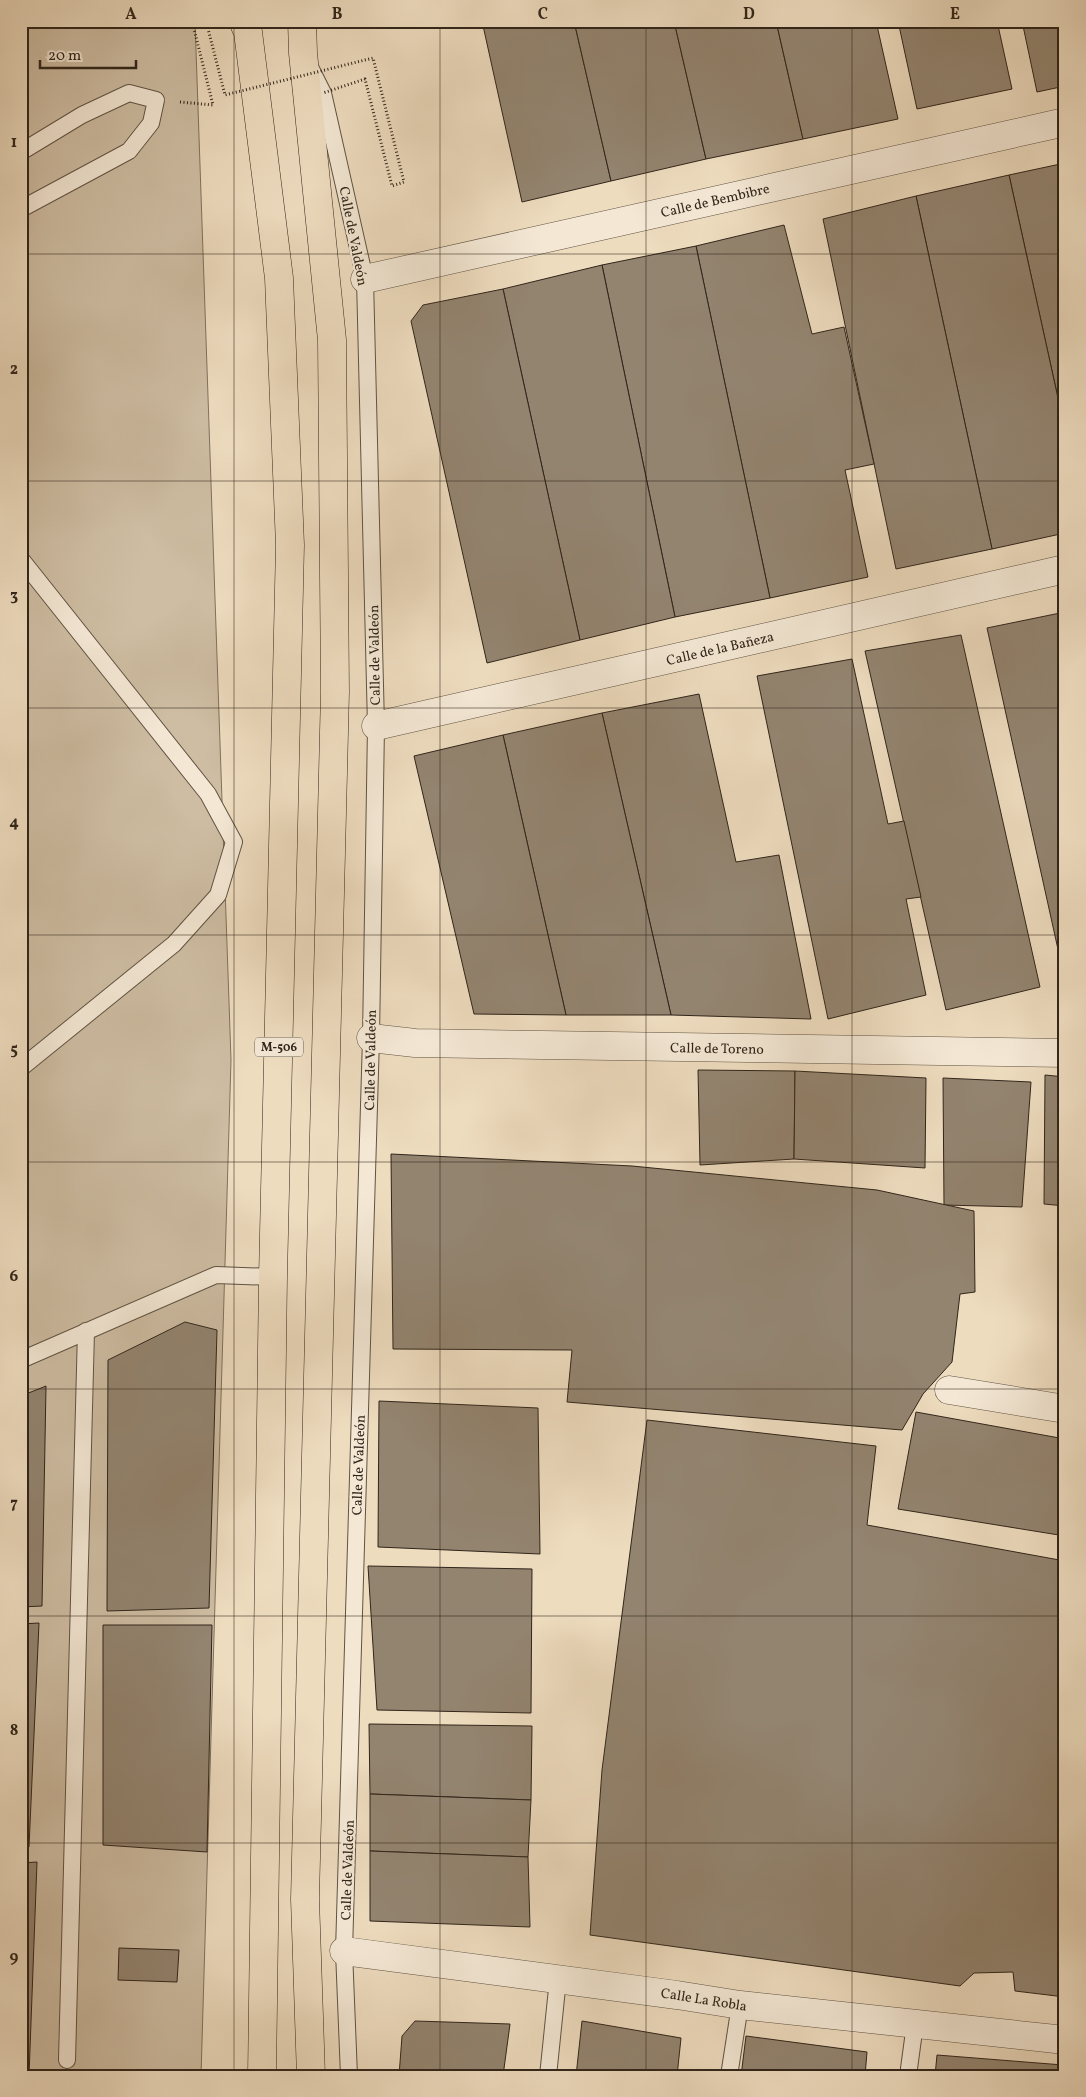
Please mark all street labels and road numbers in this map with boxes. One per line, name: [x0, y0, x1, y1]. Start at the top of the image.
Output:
street label: Calle de Bembibre: [659, 180, 772, 223]
street label: Calle de Valdeón: [334, 185, 371, 288]
street label: Calle de Valdeón: [365, 604, 386, 705]
street label: Calle de la Bañeza: [665, 628, 776, 671]
street label: Calle de Valdeón: [361, 1010, 382, 1111]
road number: M-506: [255, 1038, 303, 1056]
street label: Calle de Toreno: [670, 1039, 764, 1060]
street label: Calle de Valdeón: [348, 1414, 371, 1516]
street label: Calle de Valdeón: [337, 1819, 360, 1921]
street label: Calle La Robla: [659, 1984, 748, 2017]

